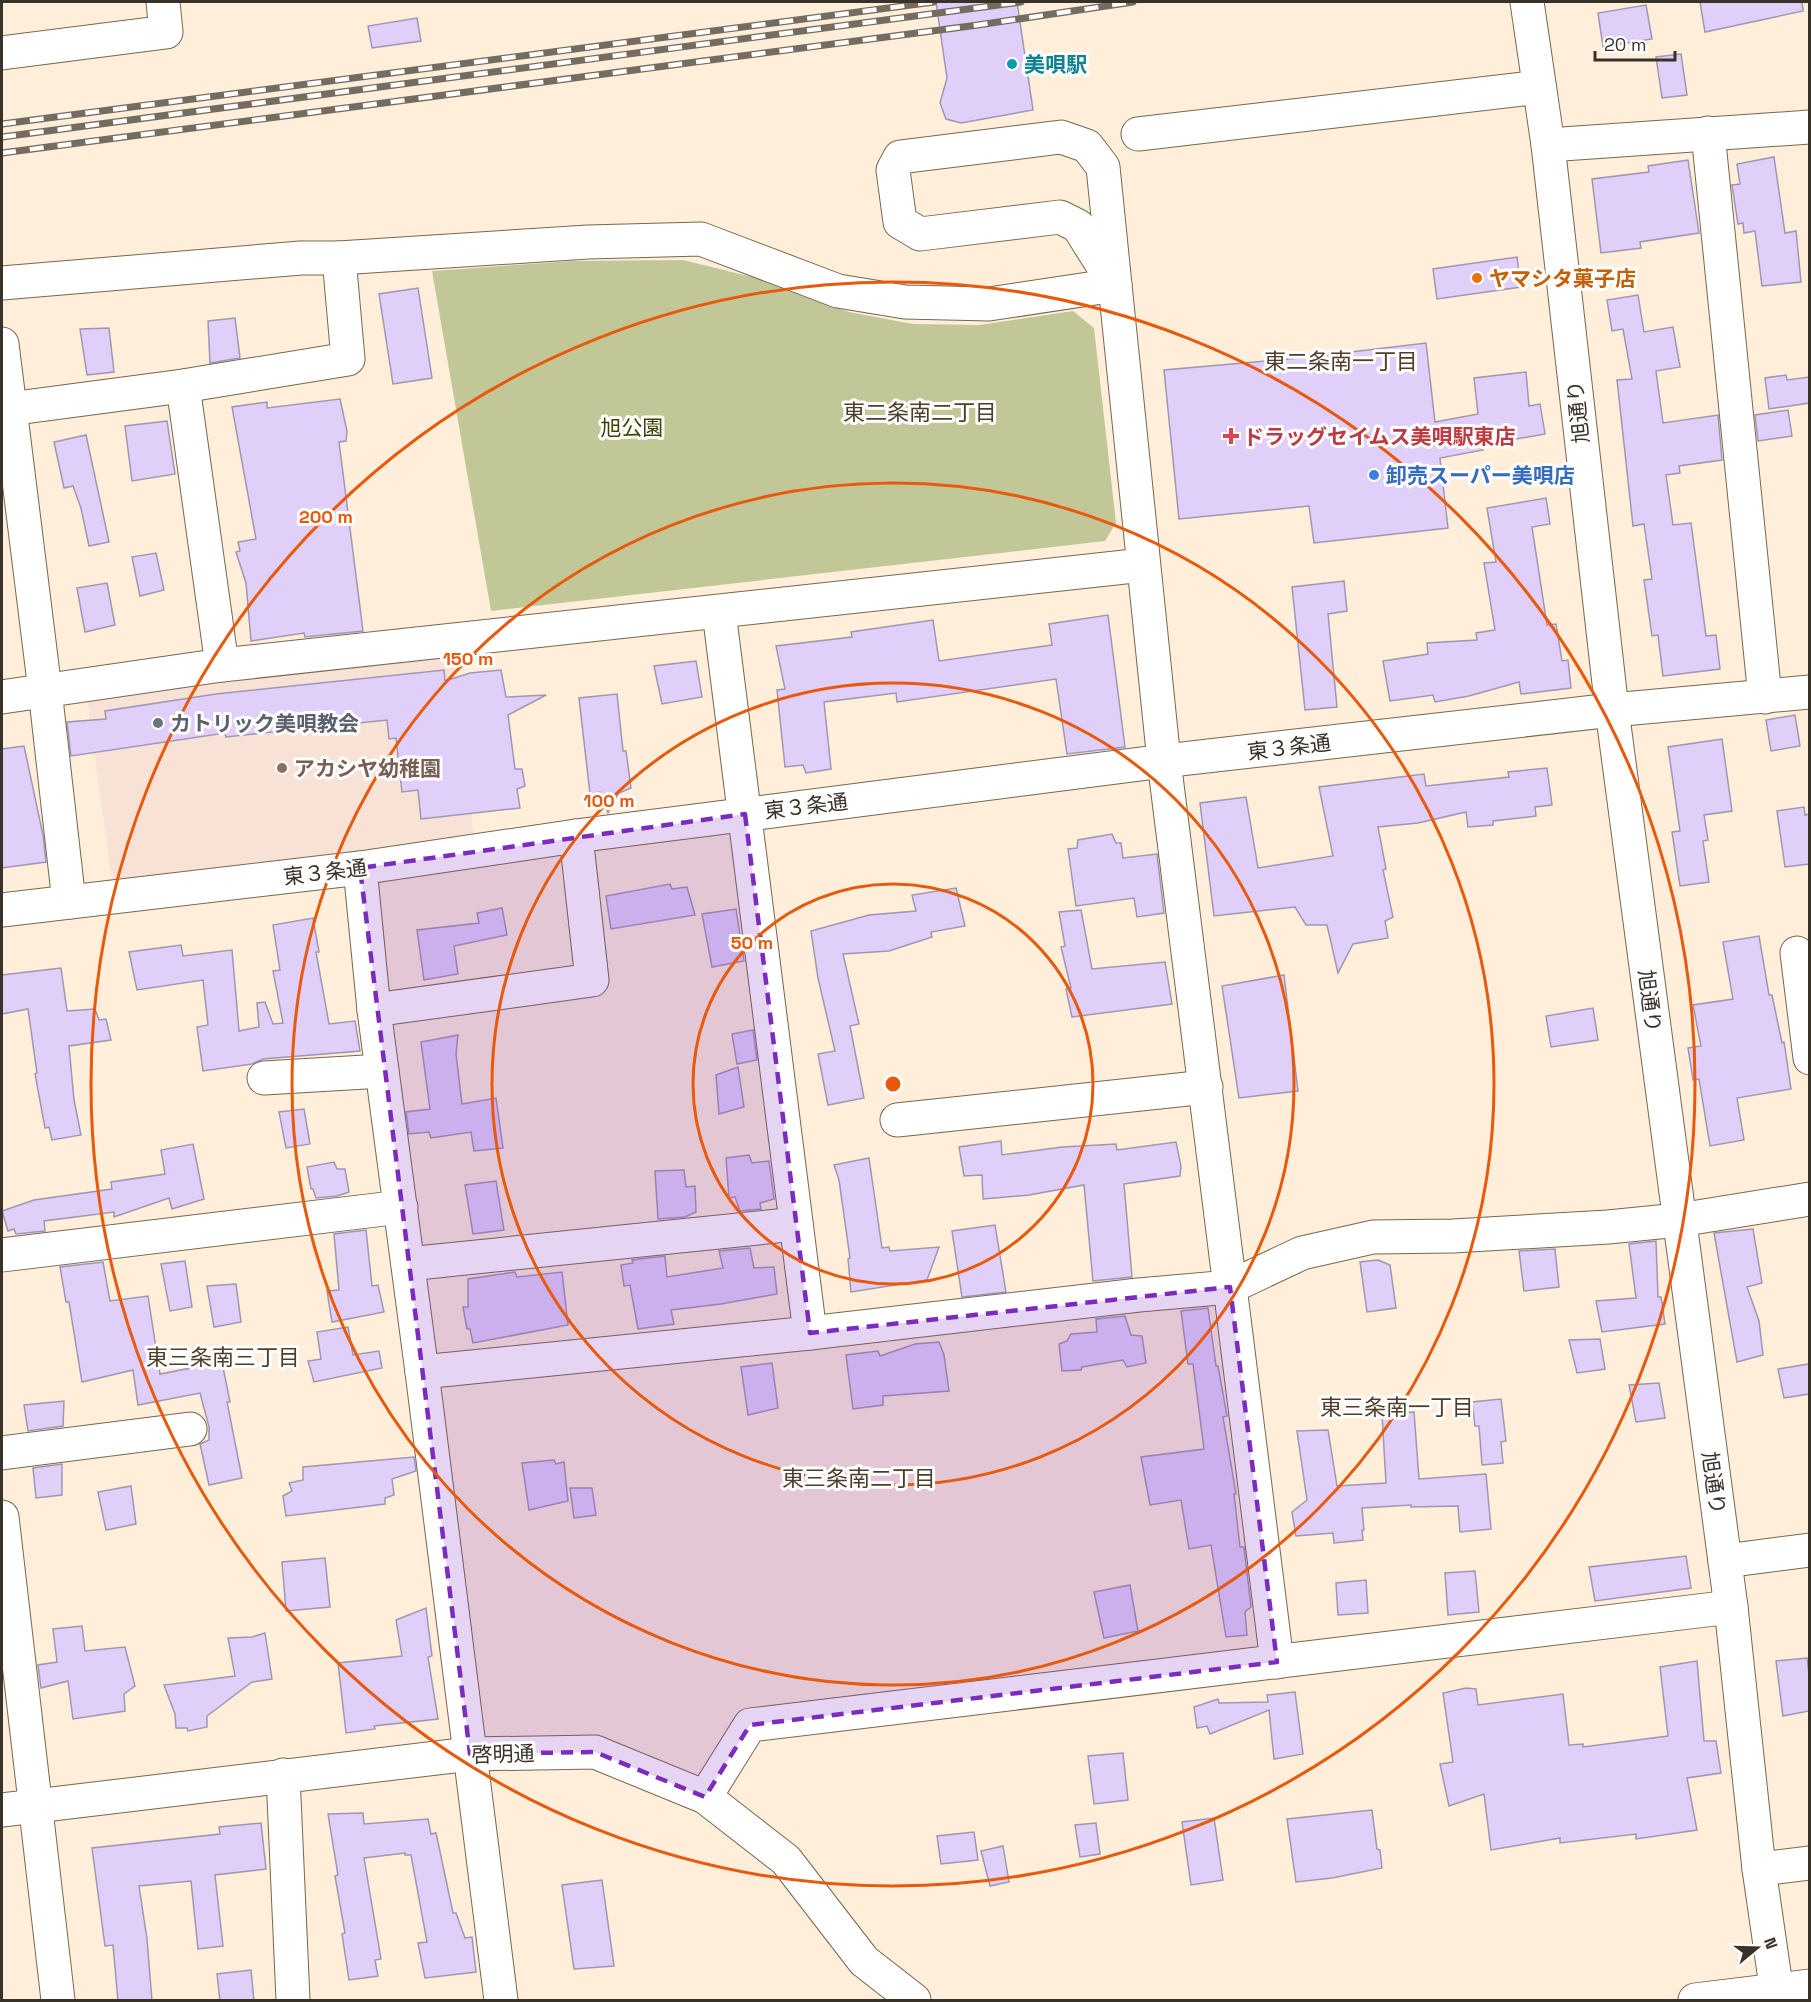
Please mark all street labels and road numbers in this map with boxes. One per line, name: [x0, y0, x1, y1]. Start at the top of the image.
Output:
street label: 旭通り: [1561, 379, 1595, 445]
street label: 東３条通: [1246, 728, 1332, 766]
street label: 東３条通: [763, 787, 849, 825]
street label: 東３条通: [282, 853, 368, 891]
street label: 旭通り: [1633, 968, 1667, 1034]
street label: 旭通り: [1696, 1450, 1732, 1516]
street label: 啓明通: [471, 1739, 535, 1769]

